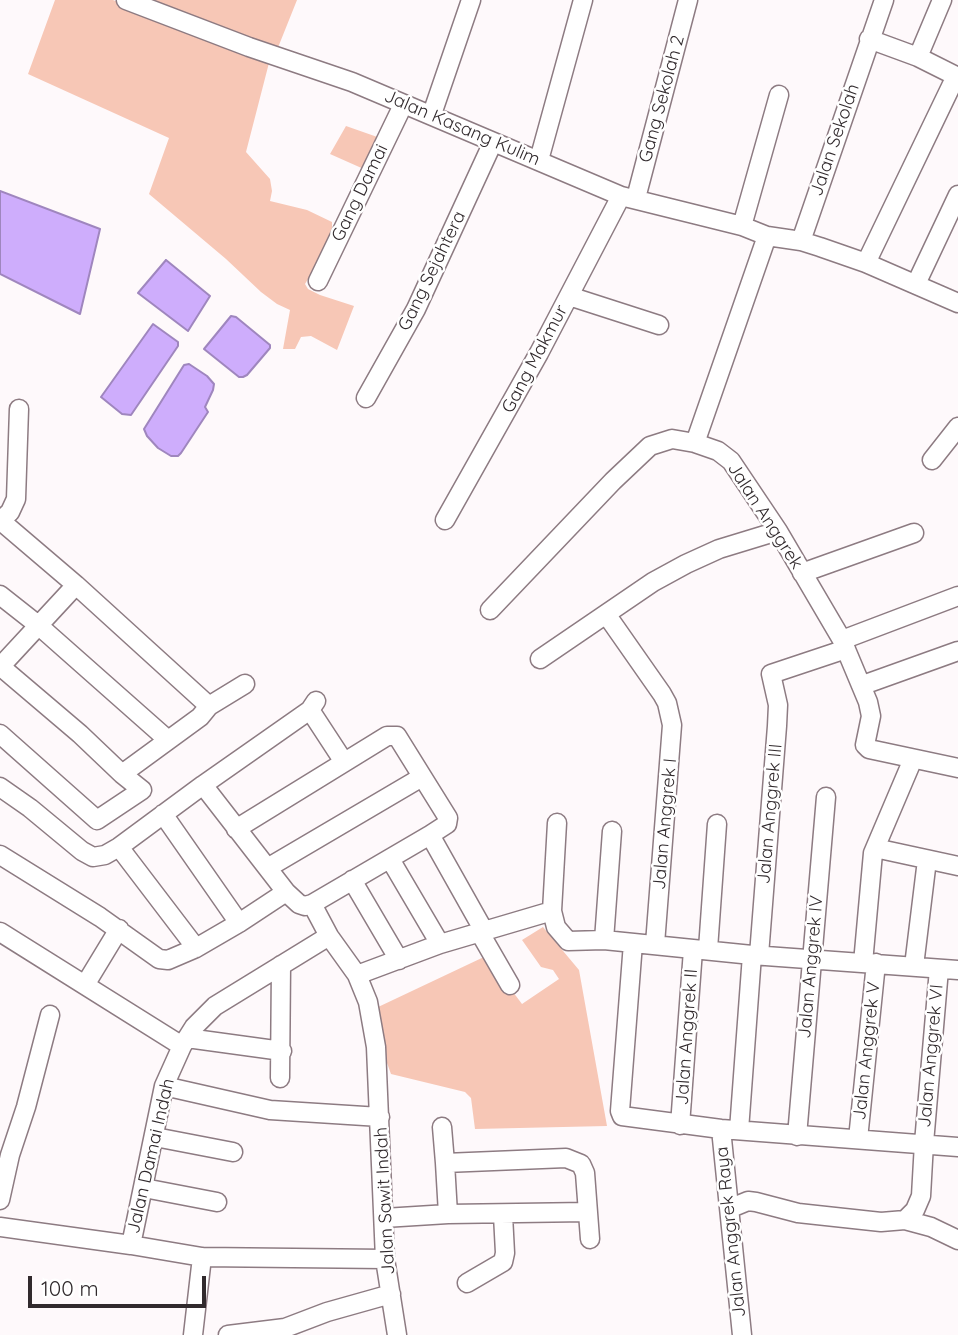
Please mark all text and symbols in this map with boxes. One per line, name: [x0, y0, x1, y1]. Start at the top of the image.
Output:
street label: Gang Sekolah 2: [635, 33, 689, 165]
street label: Jalan Sekolah: [806, 81, 864, 199]
street label: Jalan Kasang Kulim: [381, 85, 543, 171]
street label: Gang Damai: [327, 141, 393, 245]
street label: Gang Sejahtera: [394, 208, 470, 334]
street label: Gang Makmur: [497, 301, 573, 417]
street label: Jalan Anggrek: [723, 459, 807, 573]
street label: Jalan Anggrek III: [753, 743, 787, 885]
street label: Jalan Anggrek I: [648, 757, 682, 891]
street label: Jalan Anggrek IV: [794, 894, 828, 1040]
street label: Jalan Anggrek II: [671, 968, 703, 1106]
street label: Jalan Anggrek V: [849, 981, 885, 1121]
street label: Jalan Anggrek VI: [914, 983, 948, 1129]
street label: Jalan Damai Indah: [123, 1076, 179, 1236]
street label: Jalan Sawit Indah: [370, 1127, 400, 1275]
street label: Jalan Anggrek Raya: [711, 1146, 751, 1318]
scale bar: [32, 1262, 210, 1306]
text: 100 m: [41, 1275, 99, 1301]

